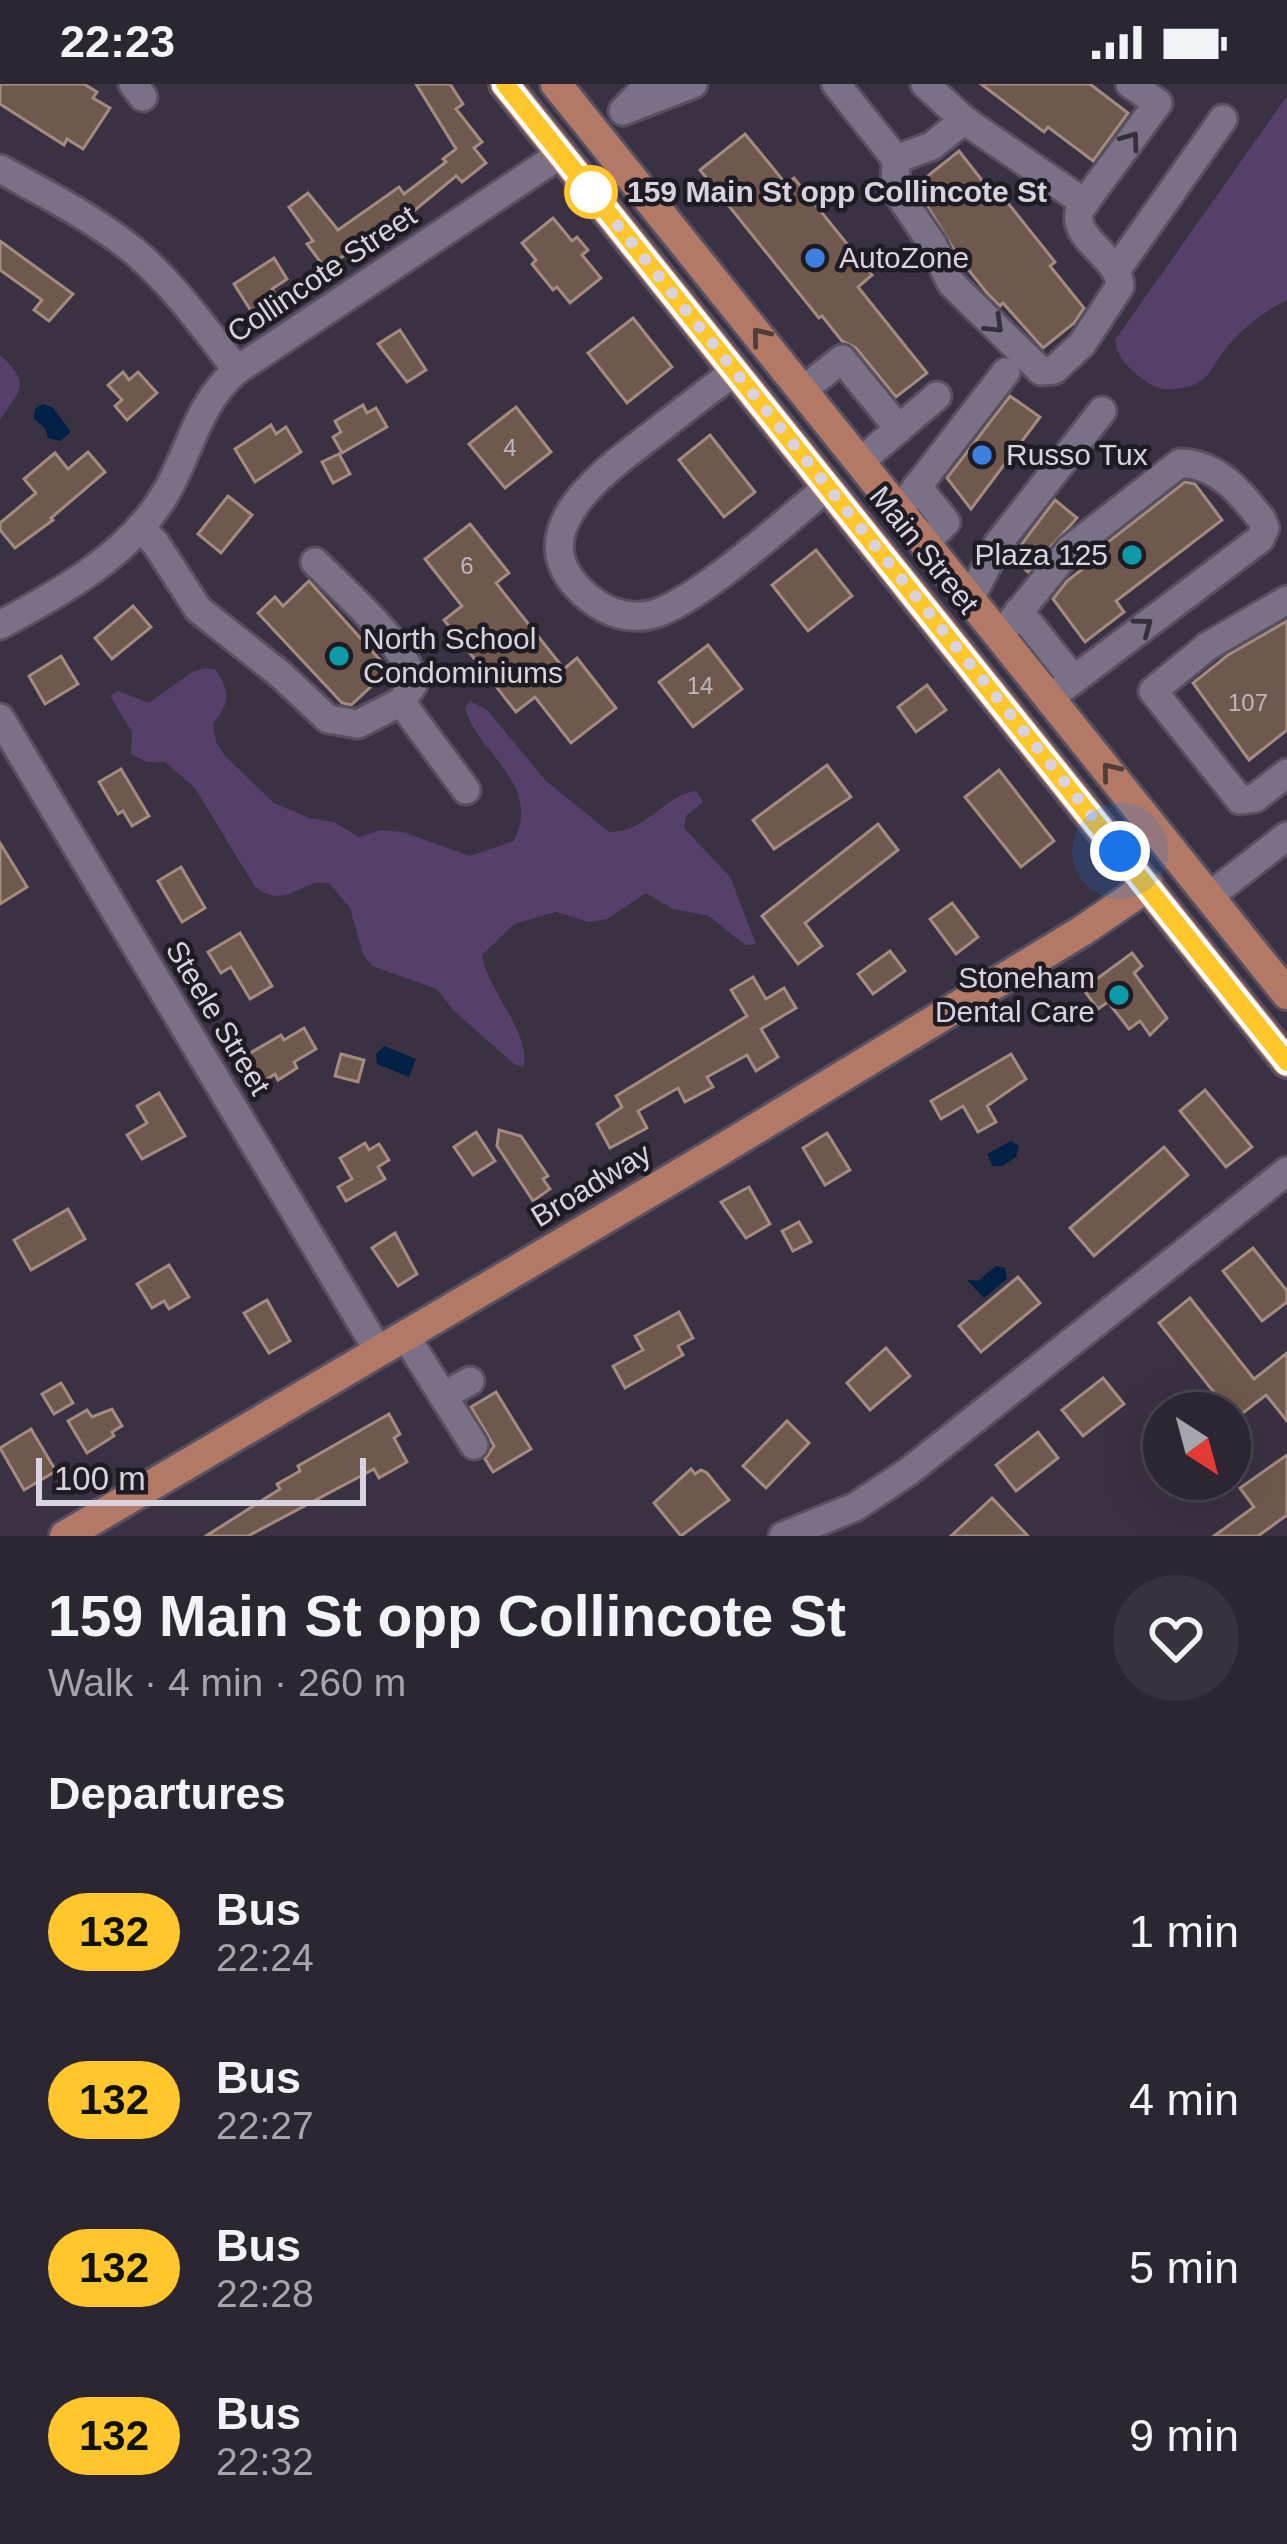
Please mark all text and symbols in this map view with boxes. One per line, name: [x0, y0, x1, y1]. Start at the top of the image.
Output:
text: 22:23: [60, 16, 175, 67]
one-way arrow: [1117, 132, 1139, 153]
marker: 159 Main St opp Collincote St: [566, 167, 616, 217]
place label: 159 Main St opp Collincote St: [627, 175, 1047, 208]
street label: Collincote Street: [221, 198, 423, 349]
place label: AutoZone: [839, 241, 969, 274]
marker: AutoZone: [802, 245, 828, 271]
one-way arrow: [981, 311, 1003, 333]
one-way arrow: [753, 328, 774, 350]
house number: 4: [503, 434, 517, 461]
place label: Russo Tux: [1006, 438, 1148, 471]
marker: Russo Tux: [969, 442, 995, 468]
street label: Main Street: [863, 480, 986, 620]
place label: Plaza 125: [975, 538, 1108, 571]
marker: Plaza 125: [1119, 542, 1145, 568]
house number: 6: [460, 552, 474, 579]
one-way arrow: [1131, 619, 1152, 641]
place label: North School Condominiums: [363, 622, 563, 689]
marker: North School Condominiums: [326, 643, 352, 669]
house number: 14: [687, 672, 713, 699]
house number: 107: [1228, 689, 1268, 716]
one-way arrow: [1103, 763, 1124, 785]
your location: [1090, 821, 1150, 881]
street label: Steele Street: [160, 935, 278, 1101]
place label: Stoneham Dental Care: [935, 961, 1095, 1028]
marker: Stoneham Dental Care: [1106, 982, 1132, 1008]
street label: Broadway: [525, 1136, 656, 1233]
north arrow: [1143, 1392, 1251, 1500]
map controls: [1143, 1392, 1251, 1500]
scale bar: [36, 1452, 366, 1505]
text: 100 m: [54, 1460, 146, 1497]
button: heart: [1113, 1575, 1239, 1701]
text: 159 Main St opp Collincote St: [48, 1584, 846, 1648]
text: Walk · 4 min · 260 m: [48, 1661, 406, 1704]
text: Departures: [48, 1768, 286, 1819]
text: Bus: [216, 1884, 301, 1935]
text: 1 min: [1129, 1906, 1239, 1957]
text: 132: [79, 1908, 149, 1955]
text: 22:24: [216, 1936, 314, 1979]
text: Bus: [216, 2052, 301, 2103]
text: 4 min: [1129, 2074, 1239, 2125]
text: 132: [79, 2076, 149, 2123]
text: 22:27: [216, 2104, 314, 2147]
text: Bus: [216, 2220, 301, 2271]
text: 5 min: [1129, 2242, 1239, 2293]
text: 132: [79, 2244, 149, 2291]
text: 22:28: [216, 2272, 314, 2315]
text: Bus: [216, 2388, 301, 2439]
text: 9 min: [1129, 2410, 1239, 2461]
text: 132: [79, 2412, 149, 2459]
text: 22:32: [216, 2440, 314, 2483]

